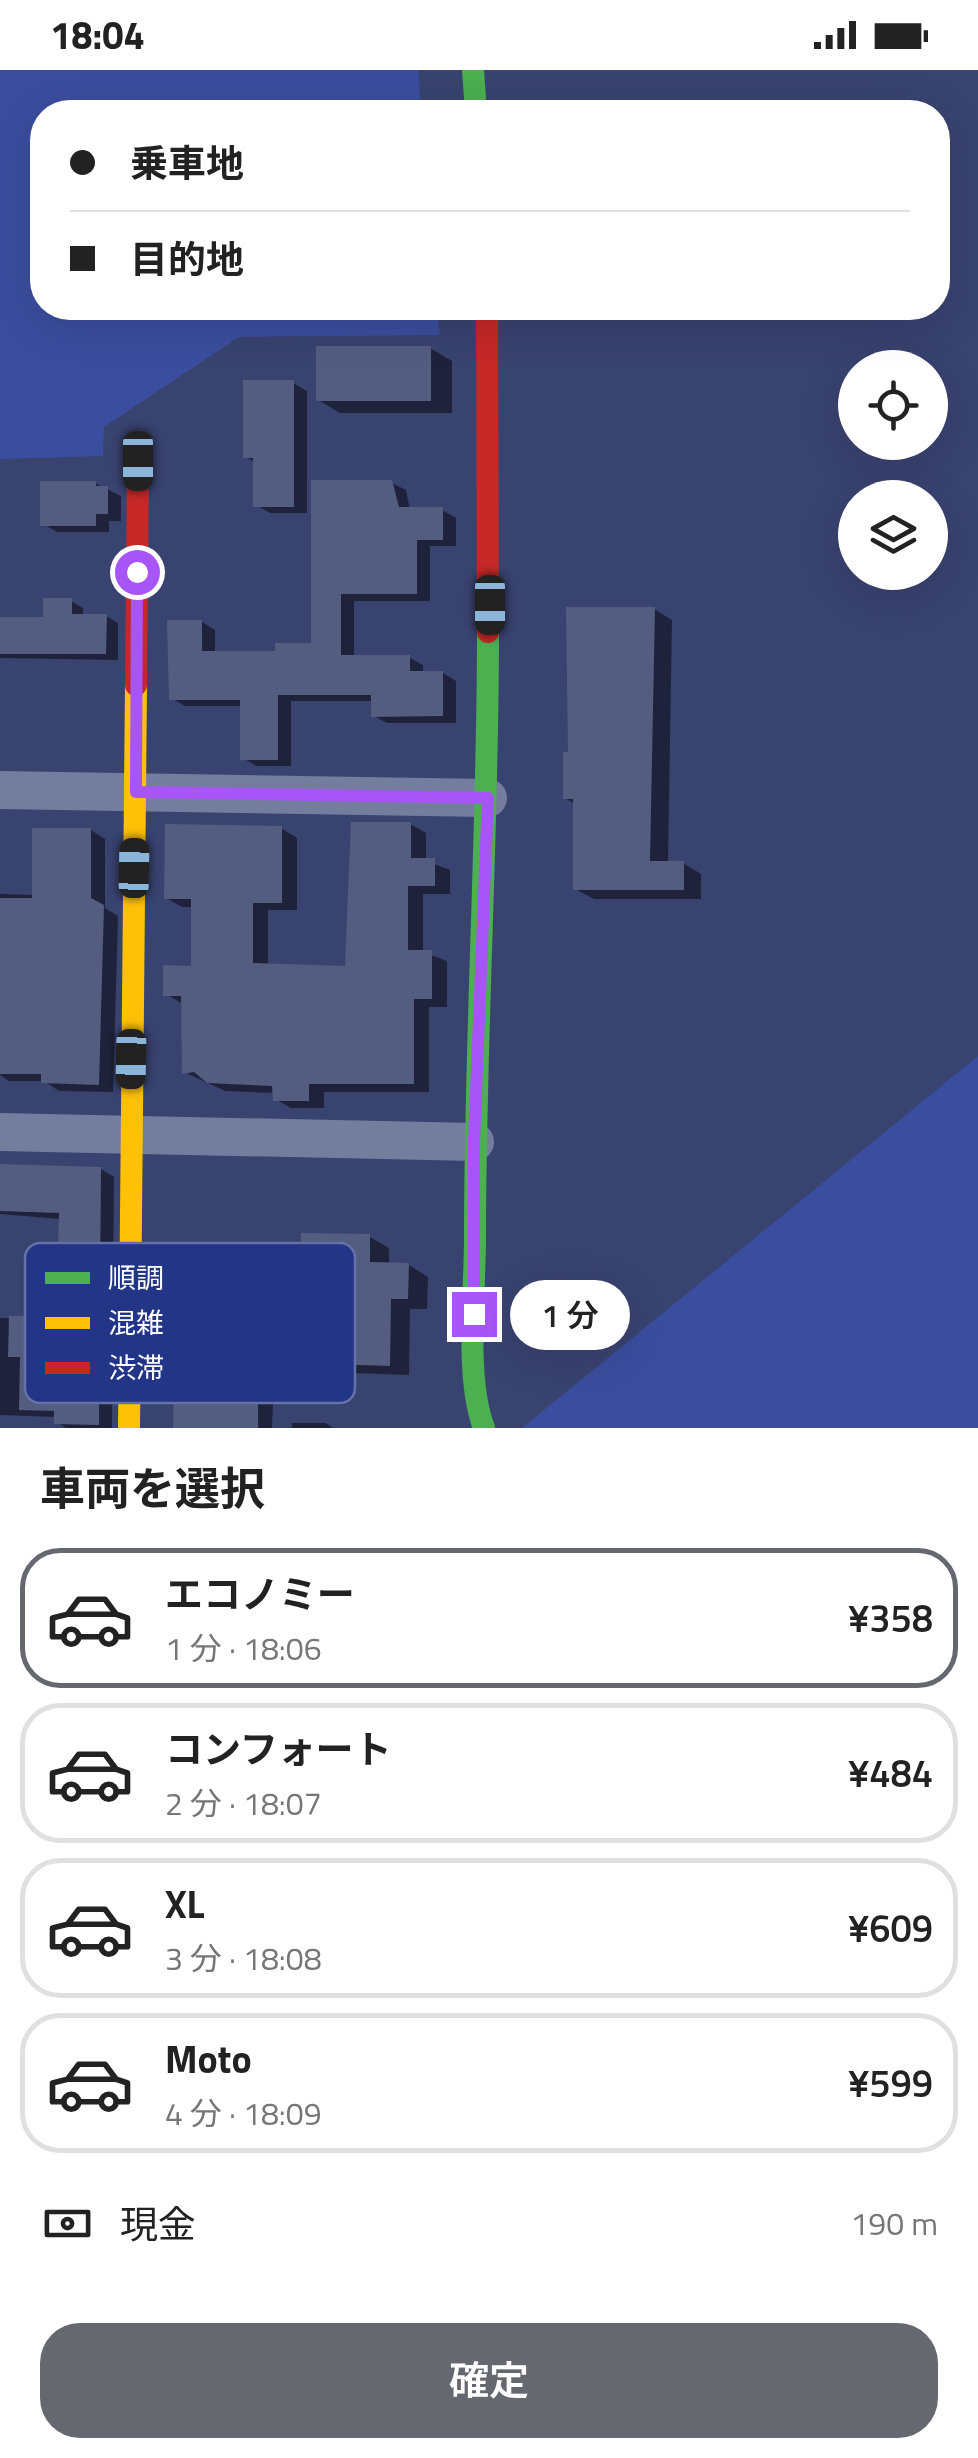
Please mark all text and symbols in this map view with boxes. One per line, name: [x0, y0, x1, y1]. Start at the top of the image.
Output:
text: 18:04: [50, 6, 145, 64]
text: 乗車地: [130, 134, 244, 192]
text: 目的地: [130, 230, 244, 288]
map controls: [838, 350, 948, 590]
button: locate: [838, 350, 948, 460]
car: [123, 431, 153, 491]
button: layers: [838, 480, 948, 590]
route start: [115, 550, 160, 595]
car: [475, 575, 505, 635]
car: [118, 838, 150, 898]
car: [115, 1029, 147, 1089]
legend: [25, 1243, 355, 1403]
text: 順調: [108, 1256, 164, 1299]
callout: 1 分: [509, 1279, 629, 1349]
text: 1 分: [542, 1291, 598, 1339]
route end: [452, 1292, 497, 1337]
text: 混雑: [108, 1301, 164, 1344]
text: 渋滞: [108, 1346, 164, 1389]
text: 車両を選択: [40, 1454, 265, 1522]
text: エコノミー: [165, 1565, 355, 1623]
icon: car: [45, 1573, 135, 1663]
text: ¥358: [848, 1589, 933, 1647]
text: 1 分 · 18:06: [165, 1624, 322, 1672]
text: コンフォート: [165, 1720, 392, 1778]
icon: car: [45, 1728, 135, 1818]
text: ¥484: [848, 1744, 933, 1802]
text: 2 分 · 18:07: [165, 1779, 322, 1827]
text: XL: [165, 1875, 205, 1933]
icon: car: [45, 1883, 135, 1973]
text: ¥609: [848, 1899, 933, 1957]
text: 3 分 · 18:08: [165, 1934, 322, 1982]
text: Moto: [165, 2030, 252, 2088]
icon: car: [45, 2038, 135, 2128]
text: ¥599: [848, 2054, 933, 2112]
text: 4 分 · 18:09: [165, 2089, 322, 2137]
text: 現金: [120, 2195, 196, 2253]
icon: cash: [40, 2196, 95, 2251]
text: 190 m: [850, 2199, 938, 2247]
button: 確定: [40, 2323, 938, 2438]

